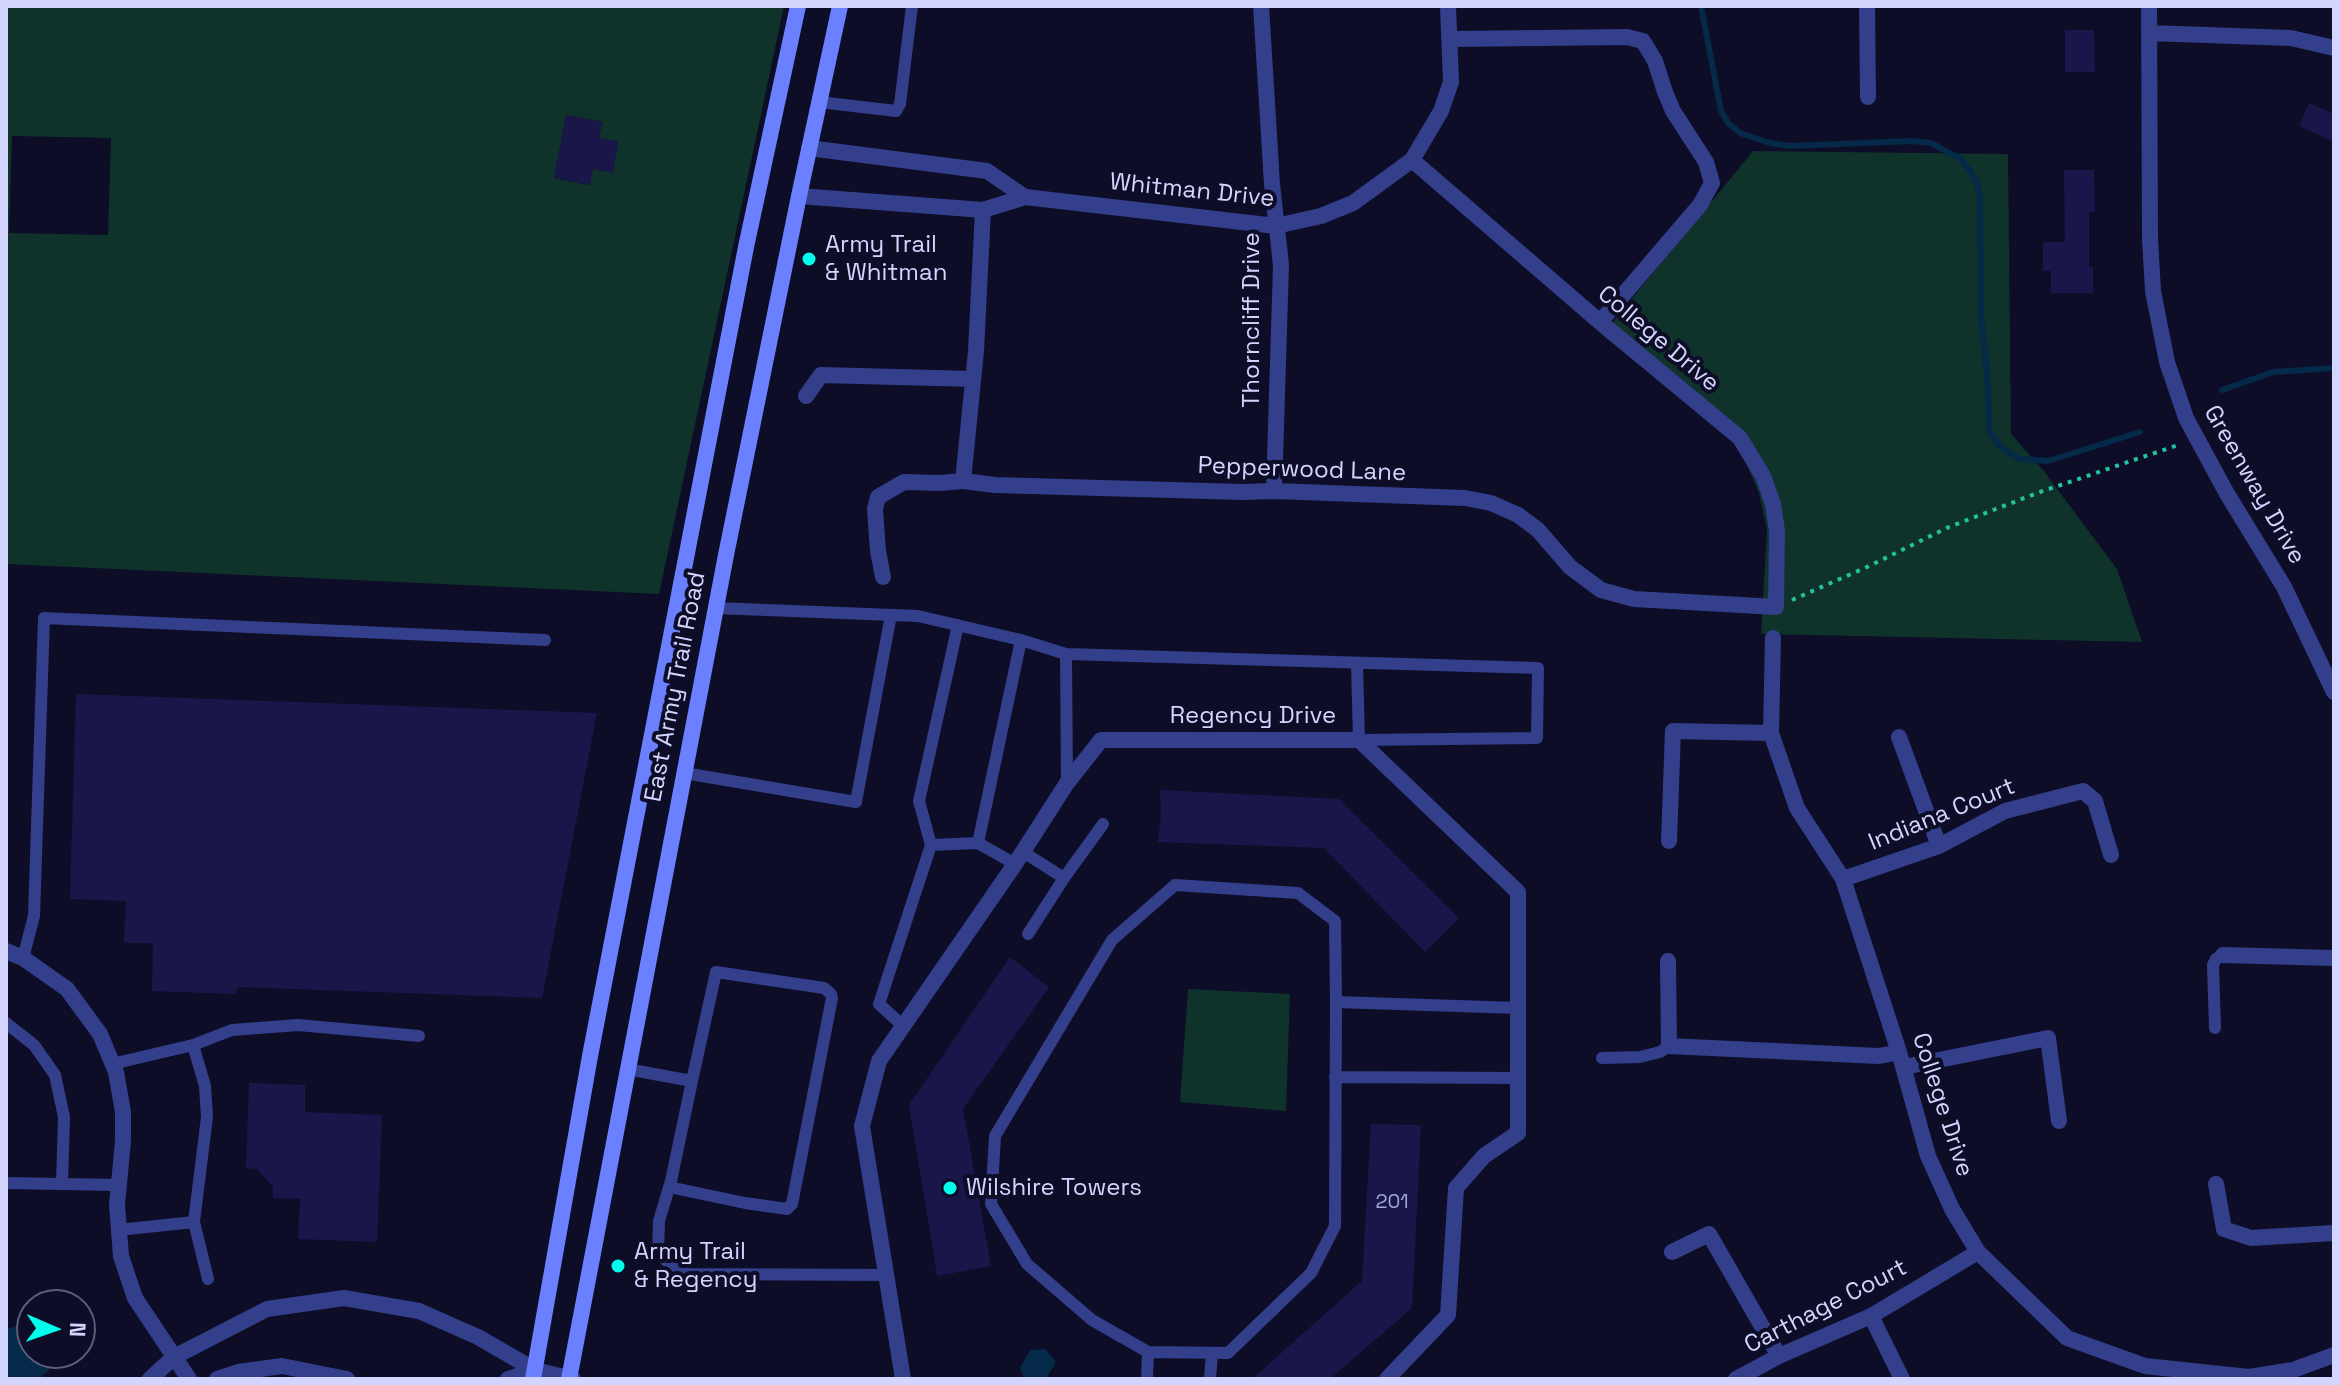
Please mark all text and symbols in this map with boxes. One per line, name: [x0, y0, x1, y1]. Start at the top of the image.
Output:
street label: Whitman Drive: [1108, 168, 1276, 214]
place label: Army Trail & Whitman: [825, 231, 947, 287]
street label: Thorncliff Drive: [1238, 232, 1266, 408]
marker: Army Trail & Whitman: [800, 250, 818, 268]
street label: College Drive: [1591, 280, 1725, 398]
street label: Greenway Drive: [2197, 401, 2311, 569]
street label: Pepperwood Lane: [1197, 452, 1407, 488]
street label: East Army Trail Road: [640, 569, 712, 805]
street label: Regency Drive: [1170, 702, 1336, 730]
street label: Indiana Court: [1865, 773, 2019, 857]
street label: College Drive: [1905, 1029, 1979, 1181]
place label: Wilshire Towers: [966, 1174, 1142, 1202]
marker: Wilshire Towers: [941, 1179, 959, 1197]
house number: 201: [1375, 1191, 1409, 1215]
place label: Army Trail & Regency: [634, 1238, 757, 1294]
street label: Carthage Court: [1740, 1254, 1912, 1360]
marker: Army Trail & Regency: [609, 1257, 627, 1275]
north arrow: [16, 1289, 96, 1369]
text: N: [64, 1322, 92, 1338]

